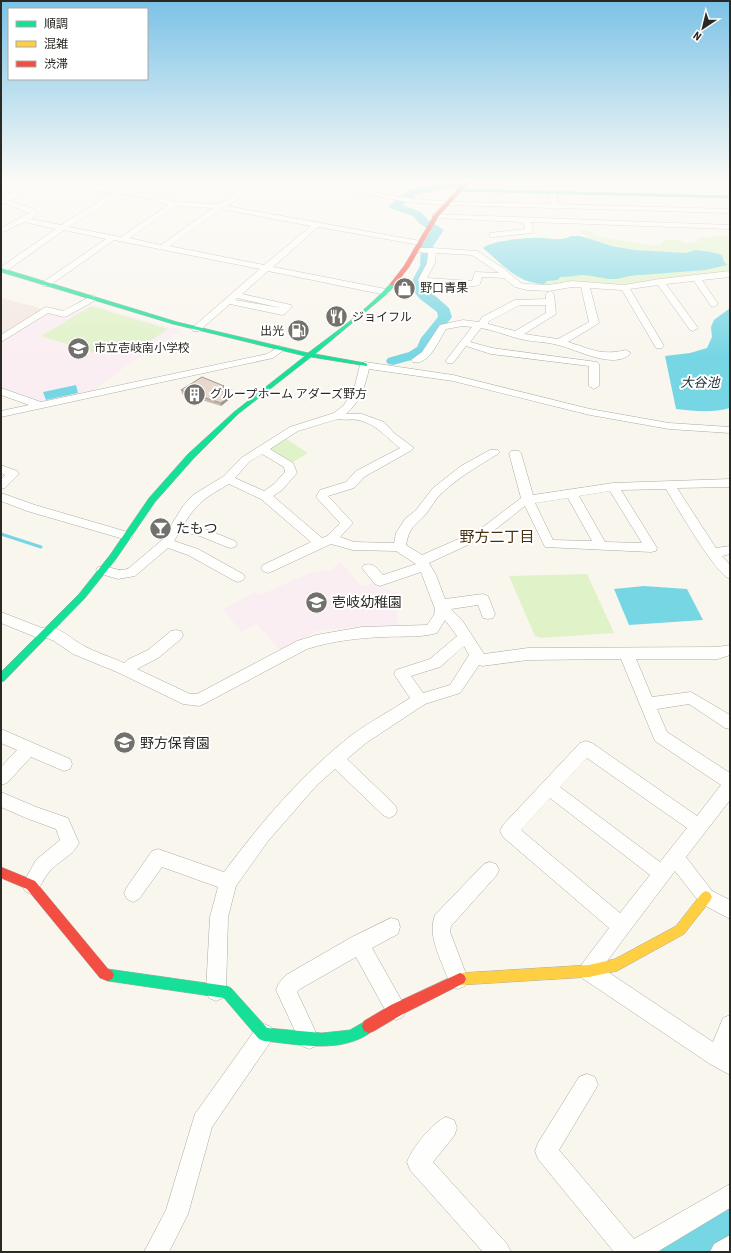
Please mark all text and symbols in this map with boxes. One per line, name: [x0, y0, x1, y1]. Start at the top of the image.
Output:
legend: [8, 8, 148, 80]
north arrow: [683, 8, 723, 48]
text: 順調: [44, 17, 68, 31]
text: N: [691, 28, 704, 43]
text: 混雑: [44, 37, 68, 51]
text: 渋滞: [44, 57, 68, 71]
shop icon: 野口青果: [392, 275, 418, 301]
place label: 野口青果: [420, 281, 468, 295]
restaurant icon: ジョイフル: [323, 304, 349, 330]
place label: ジョイフル: [352, 310, 412, 324]
fuel station icon: 出光: [286, 318, 312, 344]
place label: 出光: [260, 324, 284, 338]
school or university icon: 市立壱岐南小学校: [65, 335, 91, 361]
place label: 市立壱岐南小学校: [94, 341, 190, 355]
water label: 大谷池: [680, 375, 721, 390]
building icon: グループホーム アダーズ野方: [181, 381, 207, 407]
place label: グループホーム アダーズ野方: [210, 387, 367, 401]
bar icon: たもつ: [148, 515, 174, 541]
place label: たもつ: [176, 520, 217, 536]
district label: 野方二丁目: [459, 528, 535, 546]
school or university icon: 壱岐幼稚園: [304, 589, 330, 615]
place label: 壱岐幼稚園: [332, 594, 402, 610]
school or university icon: 野方保育園: [111, 730, 137, 756]
place label: 野方保育園: [140, 735, 210, 751]

